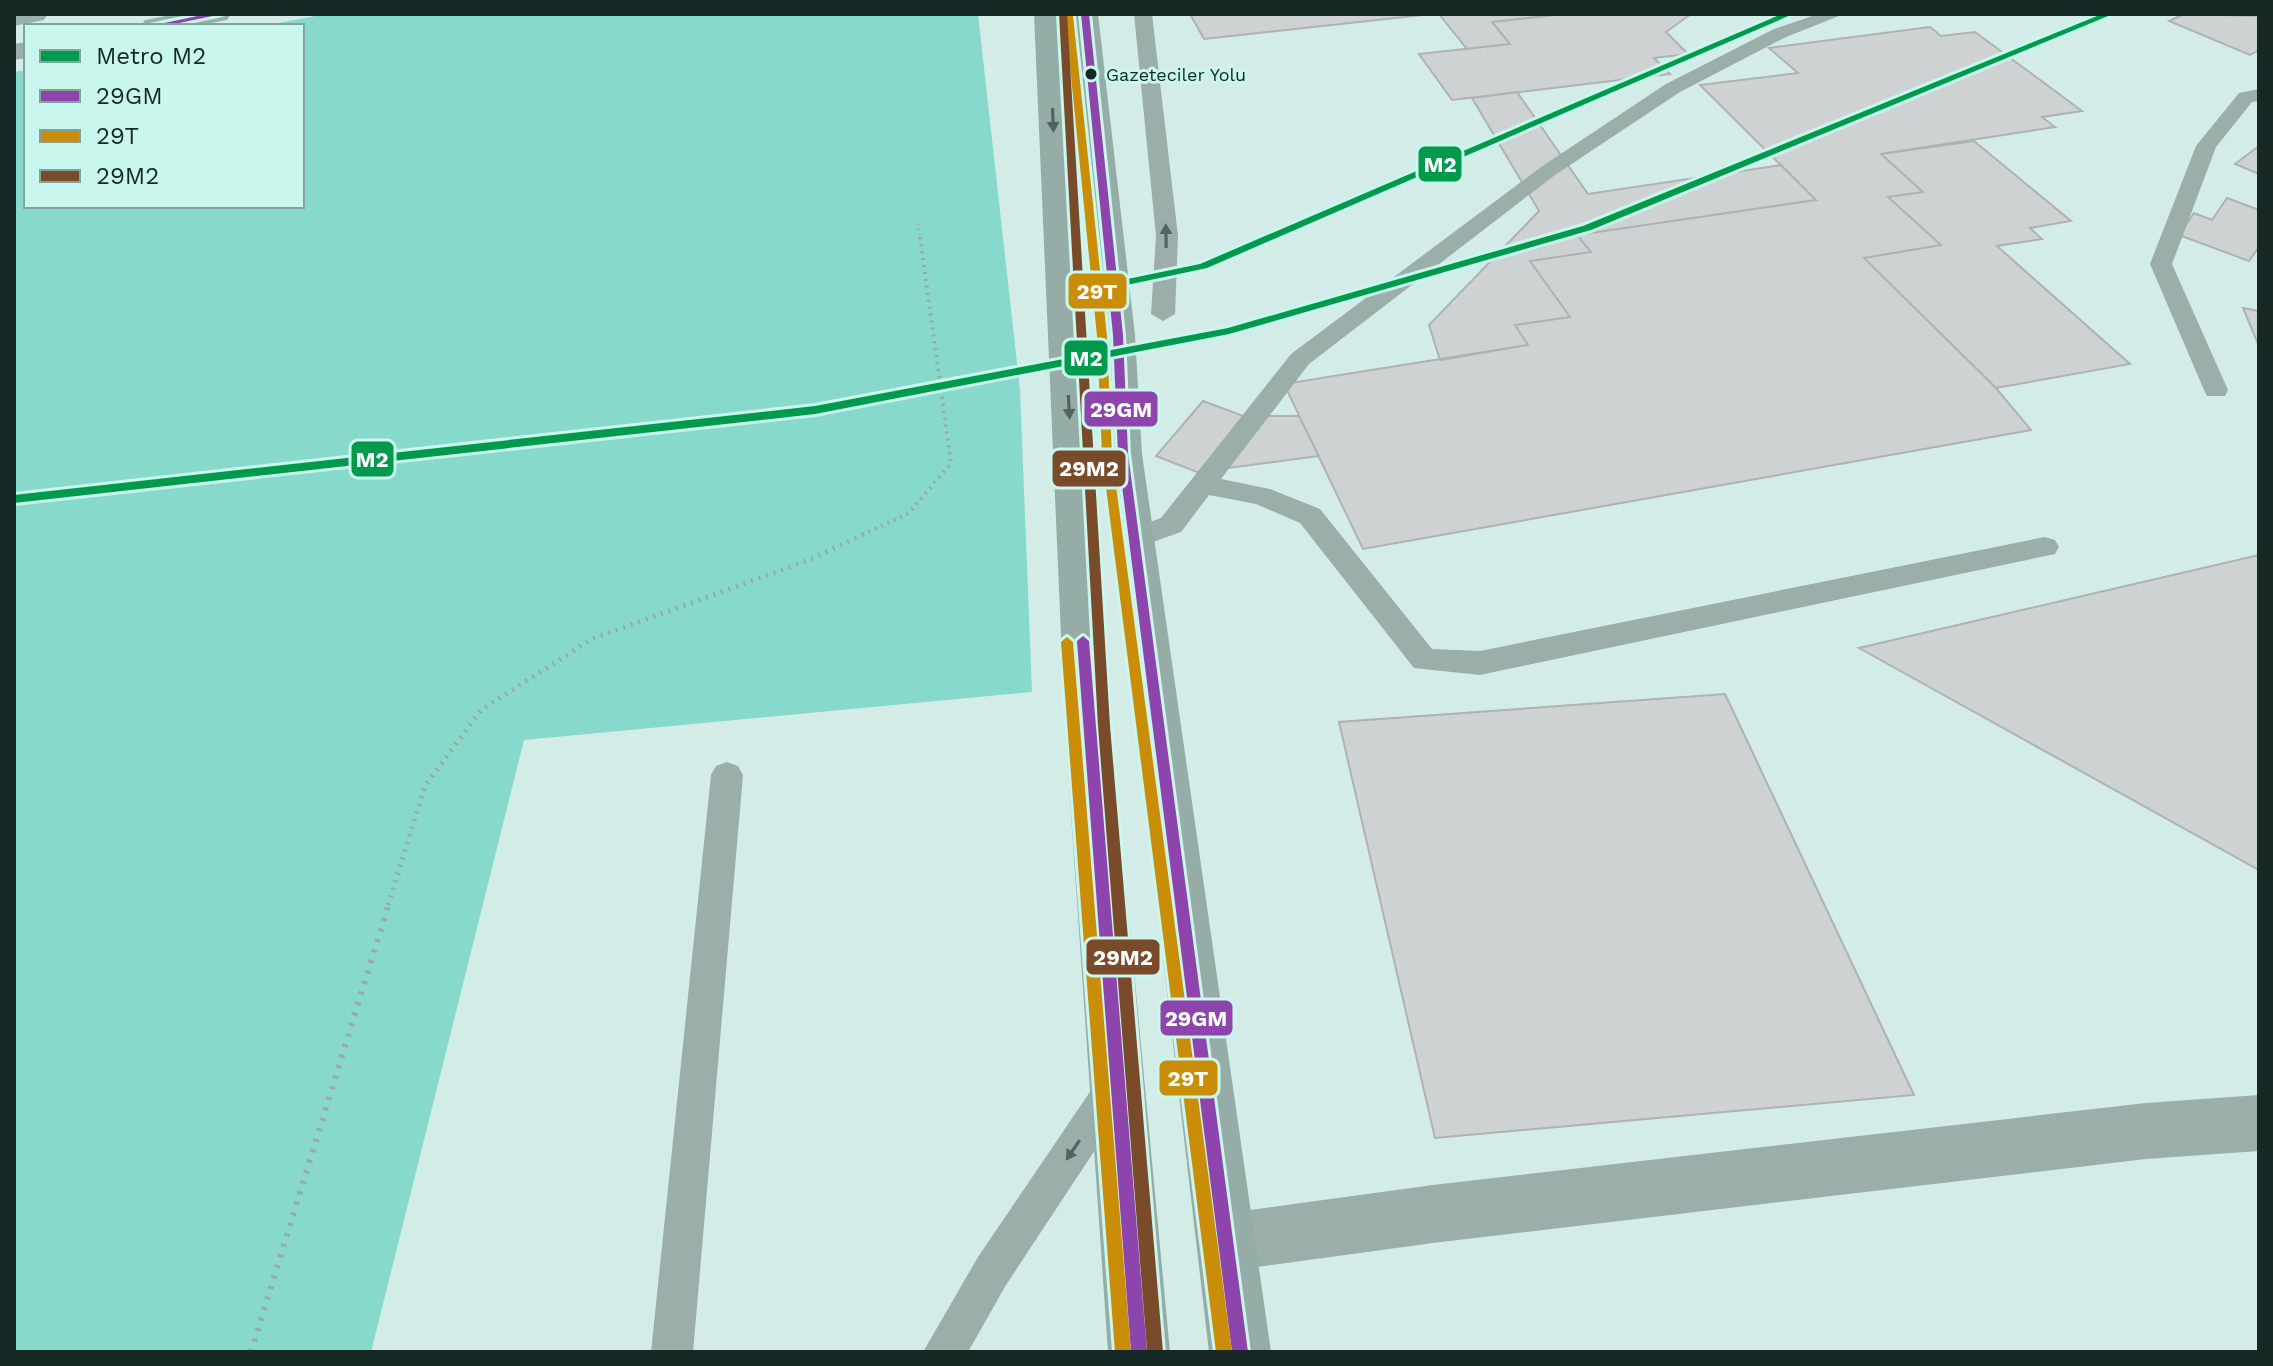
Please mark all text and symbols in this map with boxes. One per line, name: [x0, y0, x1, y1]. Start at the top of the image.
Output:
legend: [24, 24, 304, 208]
text: Metro M2: [96, 42, 206, 70]
place label: Gazeteciler Yolu: [1106, 64, 1246, 85]
marker: Gazeteciler Yolu: [1083, 66, 1099, 82]
text: 29GM: [96, 82, 163, 110]
one-way arrow: [1047, 108, 1060, 133]
text: 29T: [96, 122, 139, 150]
line badge: M2: [1417, 145, 1463, 183]
text: M2: [1423, 152, 1457, 177]
text: 29M2: [96, 162, 159, 190]
one-way arrow: [1160, 223, 1173, 248]
line badge: 29T: [1067, 272, 1128, 310]
text: 29T: [1077, 279, 1117, 304]
line badge: M2: [1063, 339, 1109, 377]
text: M2: [1069, 346, 1103, 371]
line badge: 29GM: [1083, 390, 1159, 428]
one-way arrow: [1063, 395, 1076, 420]
text: 29GM: [1090, 397, 1152, 422]
line badge: M2: [350, 440, 395, 478]
text: M2: [355, 447, 389, 472]
line badge: 29M2: [1051, 449, 1127, 488]
text: 29M2: [1059, 456, 1119, 481]
line badge: 29M2: [1085, 938, 1161, 976]
text: 29M2: [1093, 945, 1153, 970]
line badge: 29GM: [1159, 999, 1234, 1037]
text: 29GM: [1165, 1006, 1227, 1031]
line badge: 29T: [1158, 1059, 1219, 1097]
text: 29T: [1168, 1066, 1208, 1091]
one-way arrow: [1066, 1139, 1081, 1160]

